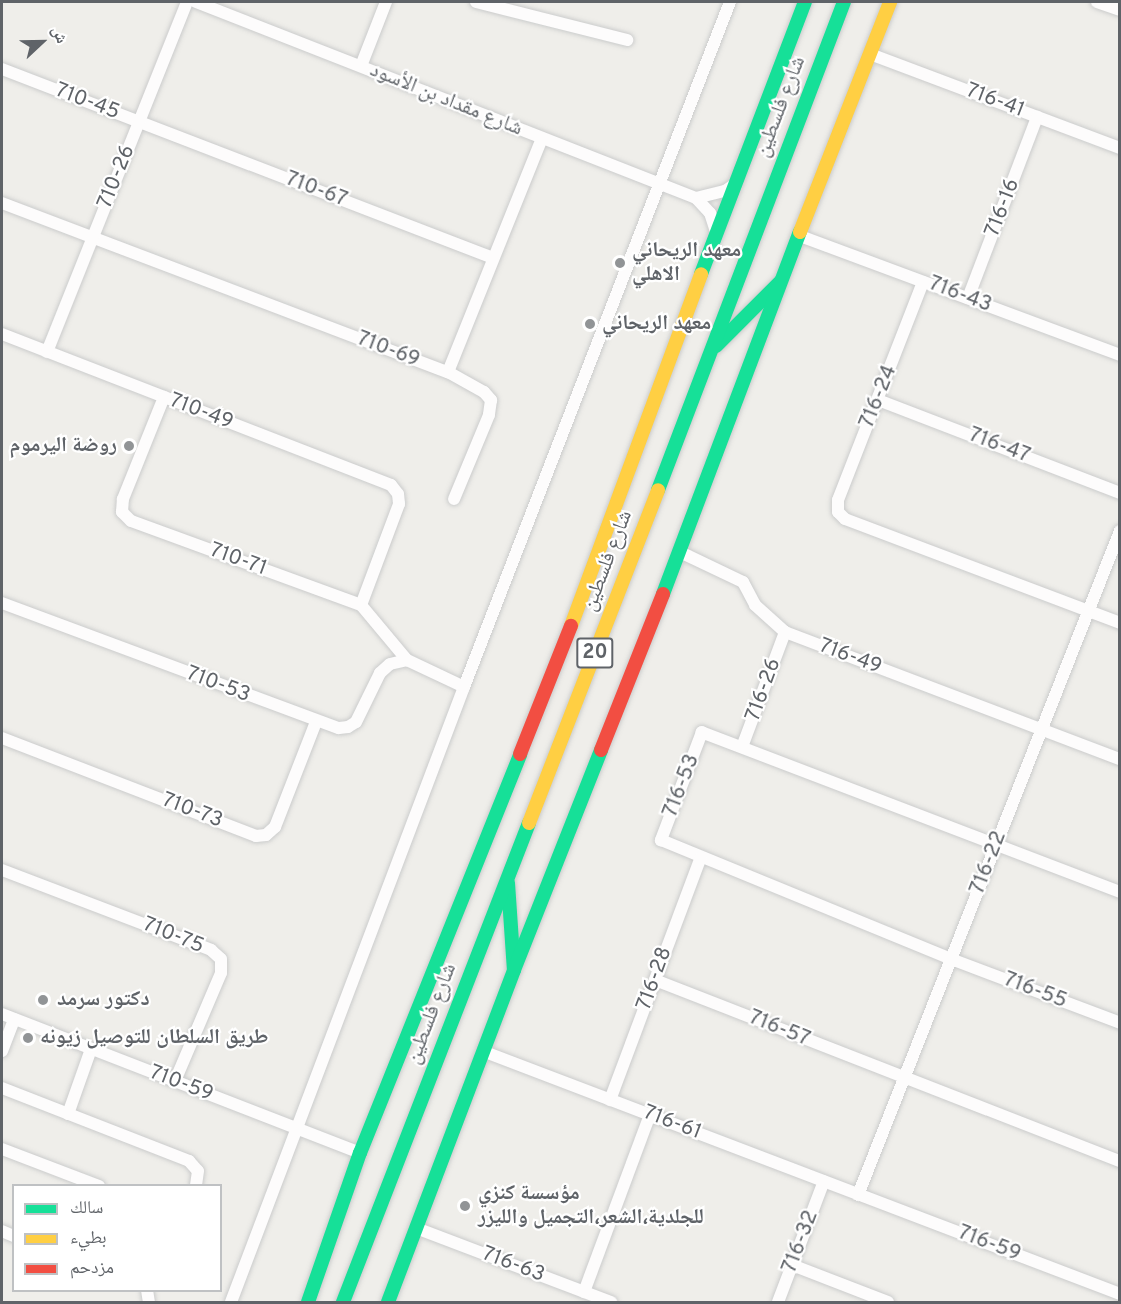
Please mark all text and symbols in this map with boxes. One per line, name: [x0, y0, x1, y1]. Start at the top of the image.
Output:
north arrow: [12, 12, 72, 72]
text: ش: [46, 24, 71, 47]
street label: شارع فلسطين: [750, 53, 812, 161]
street label: شارع مقداد بن الأسود: [366, 58, 526, 142]
street label: 710-45: [51, 78, 123, 126]
street label: 716-41: [962, 78, 1028, 124]
street label: 710-26: [93, 141, 141, 213]
street label: 710-67: [282, 167, 350, 213]
street label: 716-16: [980, 175, 1026, 241]
place label: معهد الريحاني الاهلي: [632, 238, 741, 288]
marker: معهد الريحاني الاهلي: [613, 256, 627, 270]
street label: 716-43: [925, 271, 995, 319]
place label: معهد الريحاني: [602, 311, 711, 337]
marker: معهد الريحاني: [583, 317, 597, 331]
street label: 710-69: [353, 327, 423, 373]
street label: 716-24: [855, 362, 903, 432]
street label: 710-49: [166, 388, 236, 436]
street label: 716-47: [965, 423, 1033, 469]
place label: روضة اليرموم: [10, 433, 117, 459]
marker: روضة اليرموم: [122, 439, 136, 453]
street label: شارع فلسطين: [577, 507, 639, 615]
street label: 710-71: [206, 538, 270, 582]
street label: 716-49: [815, 634, 885, 680]
road number: 20: [576, 636, 614, 670]
street label: 716-26: [741, 655, 787, 725]
street label: 710-53: [182, 661, 254, 709]
street label: 716-53: [658, 751, 706, 821]
street label: 710-73: [158, 788, 226, 834]
street label: 716-22: [965, 828, 1013, 898]
street label: 710-75: [139, 912, 207, 960]
street label: 716-28: [632, 944, 678, 1014]
street label: شارع فلسطين: [401, 960, 463, 1068]
street label: 716-55: [1000, 967, 1070, 1015]
place label: دكتور سرمد: [57, 987, 150, 1013]
marker: دكتور سرمد: [34, 991, 52, 1009]
street label: 716-57: [745, 1005, 813, 1053]
place label: طريق السلطان للتوصيل زيونه: [40, 1025, 269, 1051]
marker: طريق السلطان للتوصيل زيونه: [21, 1031, 35, 1045]
street label: 710-59: [145, 1060, 217, 1108]
street label: 716-61: [639, 1100, 705, 1146]
place label: مؤسسة كنزي للجلدية،الشعر،التجميل والليزر: [478, 1181, 704, 1231]
legend: [12, 1184, 222, 1292]
text: سالك: [70, 1197, 103, 1220]
marker: مؤسسة كنزي للجلدية،الشعر،التجميل والليزر: [456, 1197, 474, 1215]
street label: 716-32: [778, 1207, 824, 1277]
street label: 716-59: [954, 1221, 1024, 1267]
text: بطيء: [70, 1227, 107, 1250]
street label: 716-63: [478, 1242, 548, 1288]
text: مزدحم: [70, 1257, 114, 1280]

